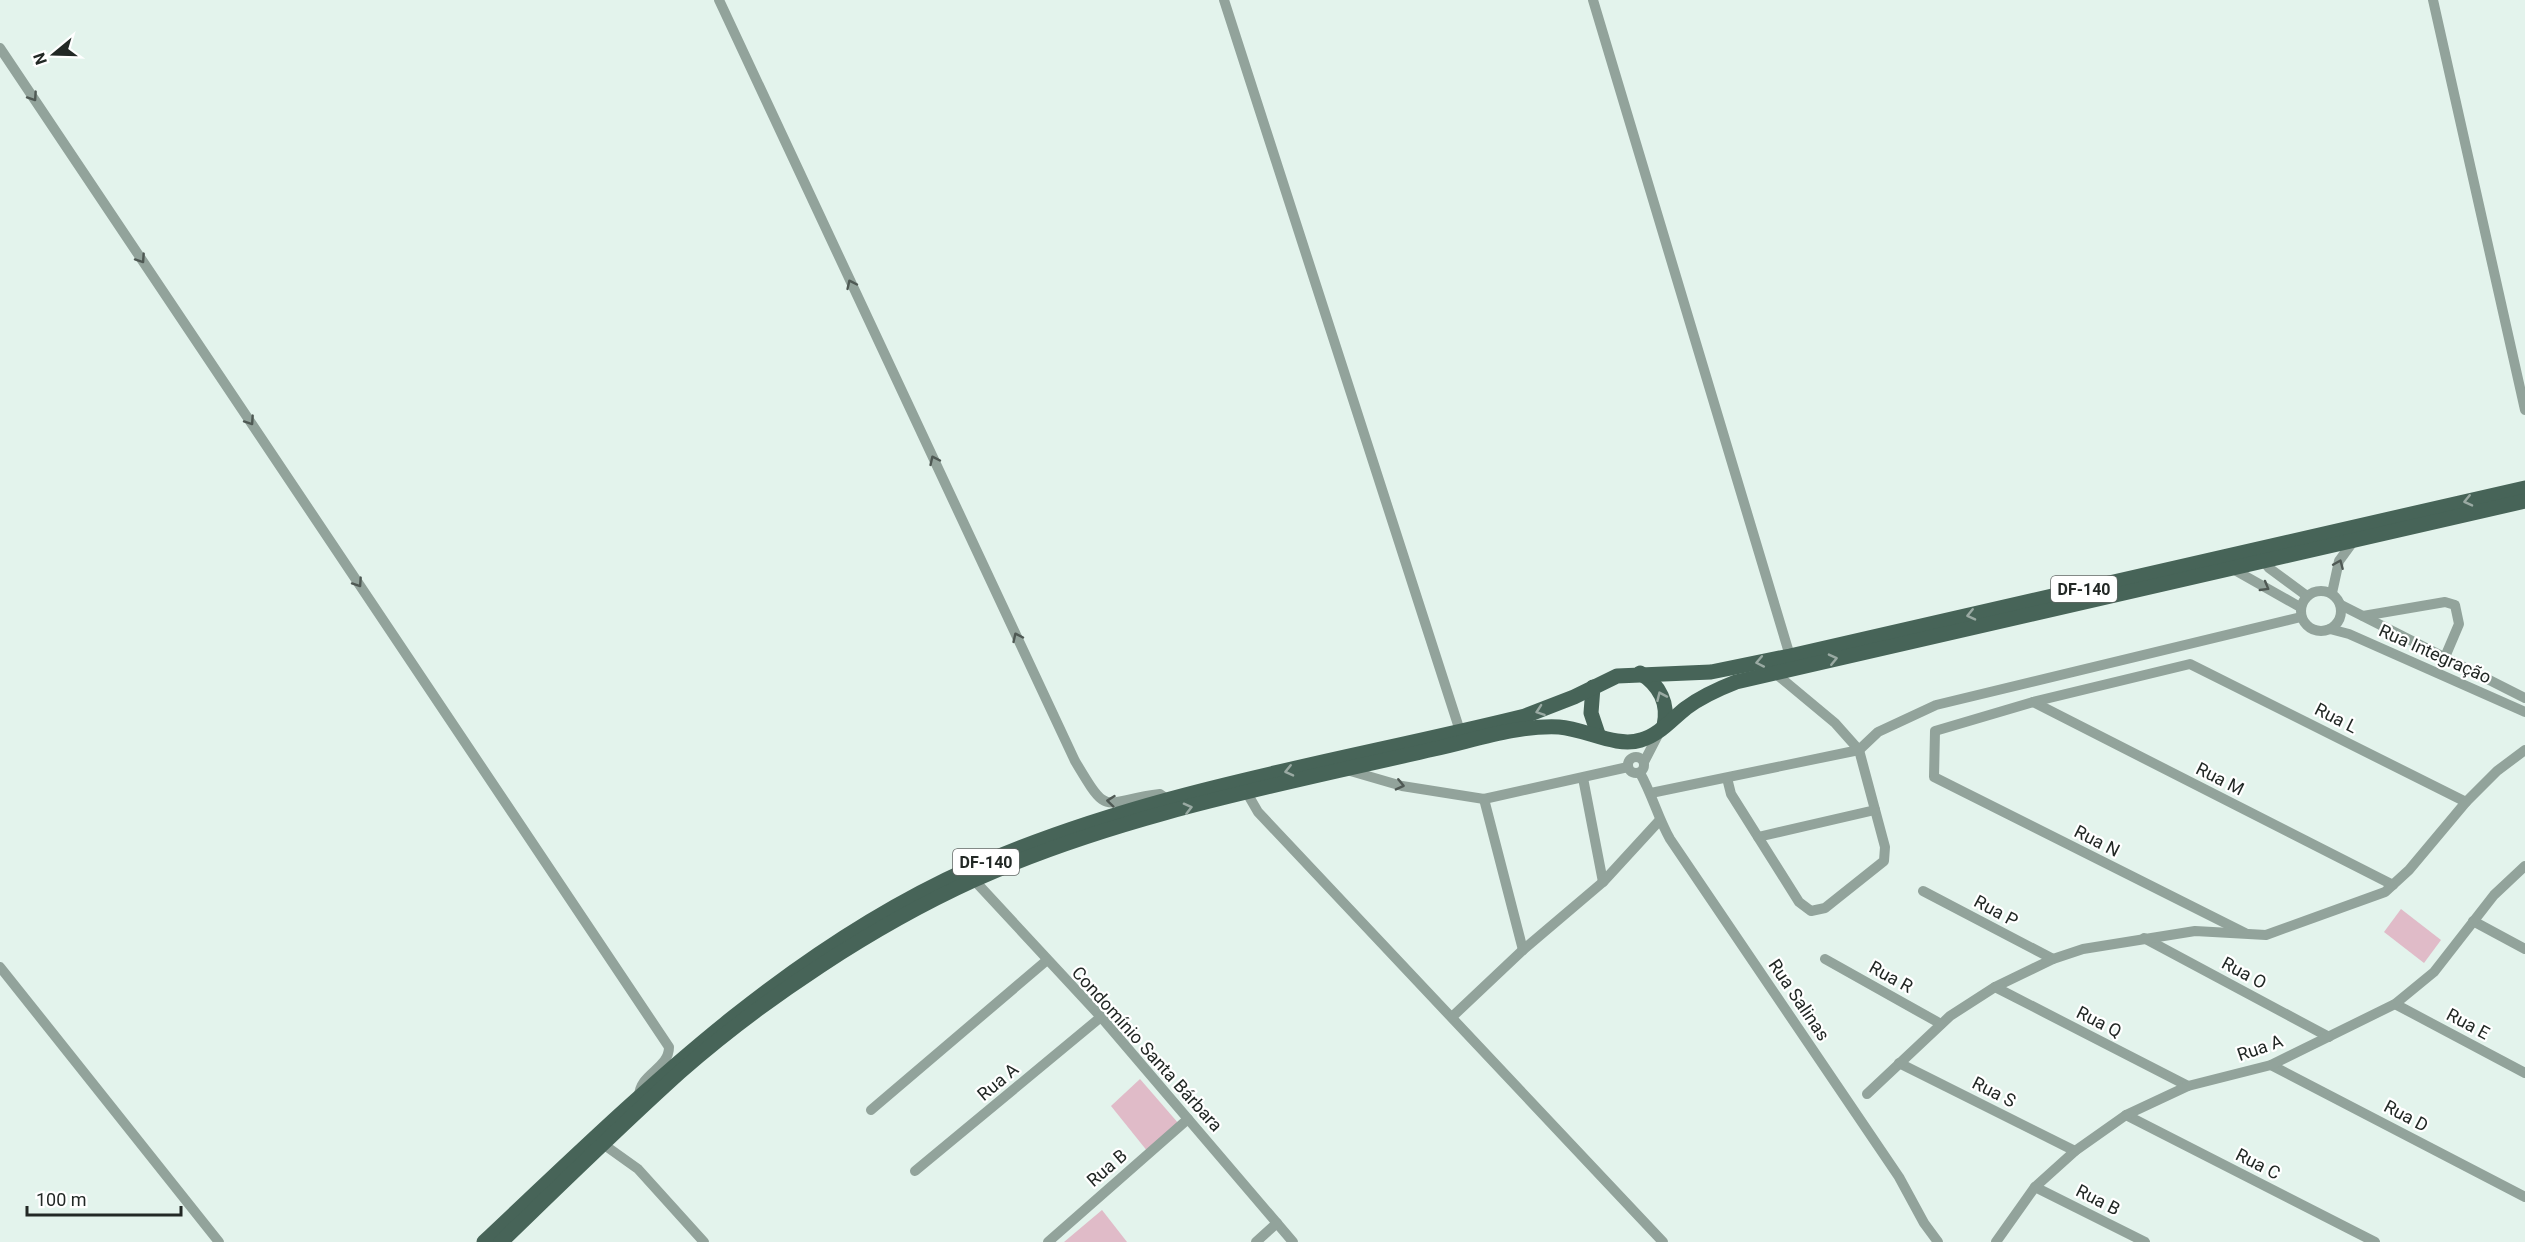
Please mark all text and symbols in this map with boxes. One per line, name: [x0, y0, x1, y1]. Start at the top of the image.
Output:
north arrow: [24, 24, 84, 84]
text: N: [29, 50, 51, 67]
one-way arrow: [25, 91, 37, 101]
one-way arrow: [134, 252, 145, 263]
one-way arrow: [847, 279, 859, 290]
one-way arrow: [243, 414, 254, 425]
one-way arrow: [929, 456, 941, 467]
one-way arrow: [2463, 494, 2473, 507]
one-way arrow: [2332, 560, 2344, 571]
road number: DF-140: [2051, 576, 2117, 602]
one-way arrow: [351, 577, 363, 587]
one-way arrow: [2259, 580, 2270, 592]
one-way arrow: [1966, 608, 1976, 621]
street label: Rua Integração: [2376, 619, 2495, 688]
one-way arrow: [1012, 632, 1024, 643]
one-way arrow: [1827, 653, 1837, 666]
one-way arrow: [1755, 655, 1765, 668]
one-way arrow: [1656, 691, 1668, 702]
street label: Rua L: [2311, 698, 2361, 737]
one-way arrow: [1535, 704, 1546, 717]
street label: Rua M: [2193, 758, 2248, 799]
one-way arrow: [1284, 763, 1294, 776]
one-way arrow: [1395, 778, 1405, 791]
one-way arrow: [1106, 795, 1116, 808]
one-way arrow: [1183, 803, 1193, 816]
street label: Rua N: [2071, 820, 2123, 861]
road number: DF-140: [953, 849, 1019, 875]
street label: Rua P: [1971, 890, 2022, 931]
street label: Rua O: [2218, 952, 2270, 993]
street label: Rua Salinas: [1765, 955, 1834, 1044]
street label: Rua R: [1866, 956, 1917, 997]
street label: Condomínio Santa Bárbara: [1068, 962, 1227, 1135]
street label: Rua Q: [2073, 1001, 2125, 1042]
street label: Rua E: [2443, 1004, 2493, 1044]
street label: Rua A: [2234, 1030, 2286, 1065]
street label: Rua A: [973, 1058, 1023, 1105]
street label: Rua S: [1969, 1072, 2020, 1111]
street label: Rua D: [2381, 1095, 2432, 1136]
street label: Rua B: [1082, 1144, 1131, 1191]
street label: Rua C: [2233, 1144, 2284, 1184]
scale bar: [27, 1179, 182, 1217]
street label: Rua B: [2073, 1180, 2124, 1219]
text: 100 m: [36, 1189, 87, 1210]

